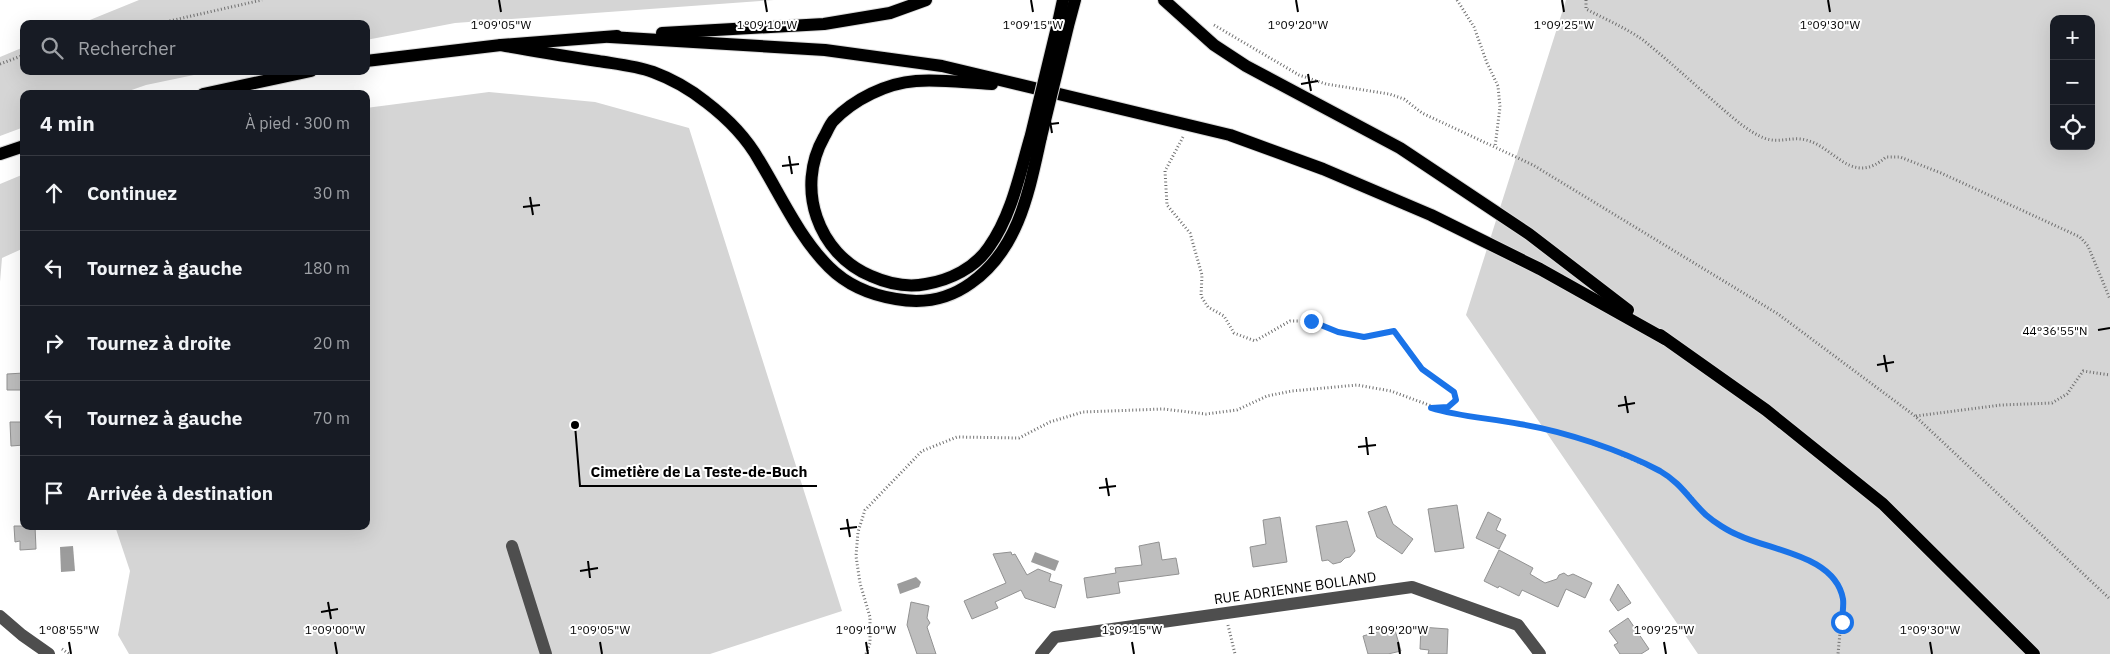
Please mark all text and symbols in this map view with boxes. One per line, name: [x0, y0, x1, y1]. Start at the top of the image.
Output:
map controls: [2050, 15, 2095, 150]
button: +: [2050, 15, 2095, 60]
text: 1°09'05"W: [471, 17, 532, 32]
text: 1°09'10"W: [737, 17, 798, 32]
text: 1°09'15"W: [1003, 17, 1064, 32]
text: 1°09'20"W: [1268, 17, 1329, 32]
text: 1°09'25"W: [1534, 17, 1595, 32]
text: 1°09'30"W: [1800, 17, 1861, 32]
search box: [20, 20, 370, 75]
icon: search: [38, 34, 66, 62]
text: Rechercher: [78, 36, 176, 60]
button: −: [2050, 60, 2095, 105]
button: locate: [2050, 105, 2095, 150]
text: 4 min: [40, 109, 95, 137]
text: À pied · 300 m: [245, 113, 350, 133]
icon: ahead: [40, 179, 68, 207]
text: Continuez: [87, 181, 177, 205]
text: 30 m: [313, 183, 350, 203]
icon: left: [40, 254, 68, 282]
text: Tournez à gauche: [87, 256, 243, 280]
text: 180 m: [303, 258, 350, 278]
route end: [1300, 310, 1323, 333]
text: 44°36'55"N: [2022, 323, 2088, 338]
icon: right: [40, 329, 68, 357]
text: Tournez à droite: [87, 331, 231, 355]
text: 20 m: [313, 333, 350, 353]
icon: left: [40, 404, 68, 432]
text: Tournez à gauche: [87, 406, 243, 430]
text: 70 m: [313, 408, 350, 428]
callout: Cimetière de La Teste-de-Buch: [580, 456, 817, 486]
text: Cimetière de La Teste-de-Buch: [591, 462, 808, 481]
icon: arrive: [40, 479, 68, 507]
text: Arrivée à destination: [87, 481, 273, 505]
street label: RUE ADRIENNE BOLLAND: [1213, 568, 1377, 608]
route start: [1831, 611, 1854, 634]
text: 1°08'55"W: [39, 622, 100, 637]
text: 1°09'00"W: [305, 622, 366, 637]
text: 1°09'05"W: [570, 622, 631, 637]
text: 1°09'10"W: [836, 622, 897, 637]
text: 1°09'15"W: [1102, 622, 1163, 637]
text: 1°09'20"W: [1368, 622, 1429, 637]
text: 1°09'25"W: [1634, 622, 1695, 637]
text: 1°09'30"W: [1900, 622, 1961, 637]

